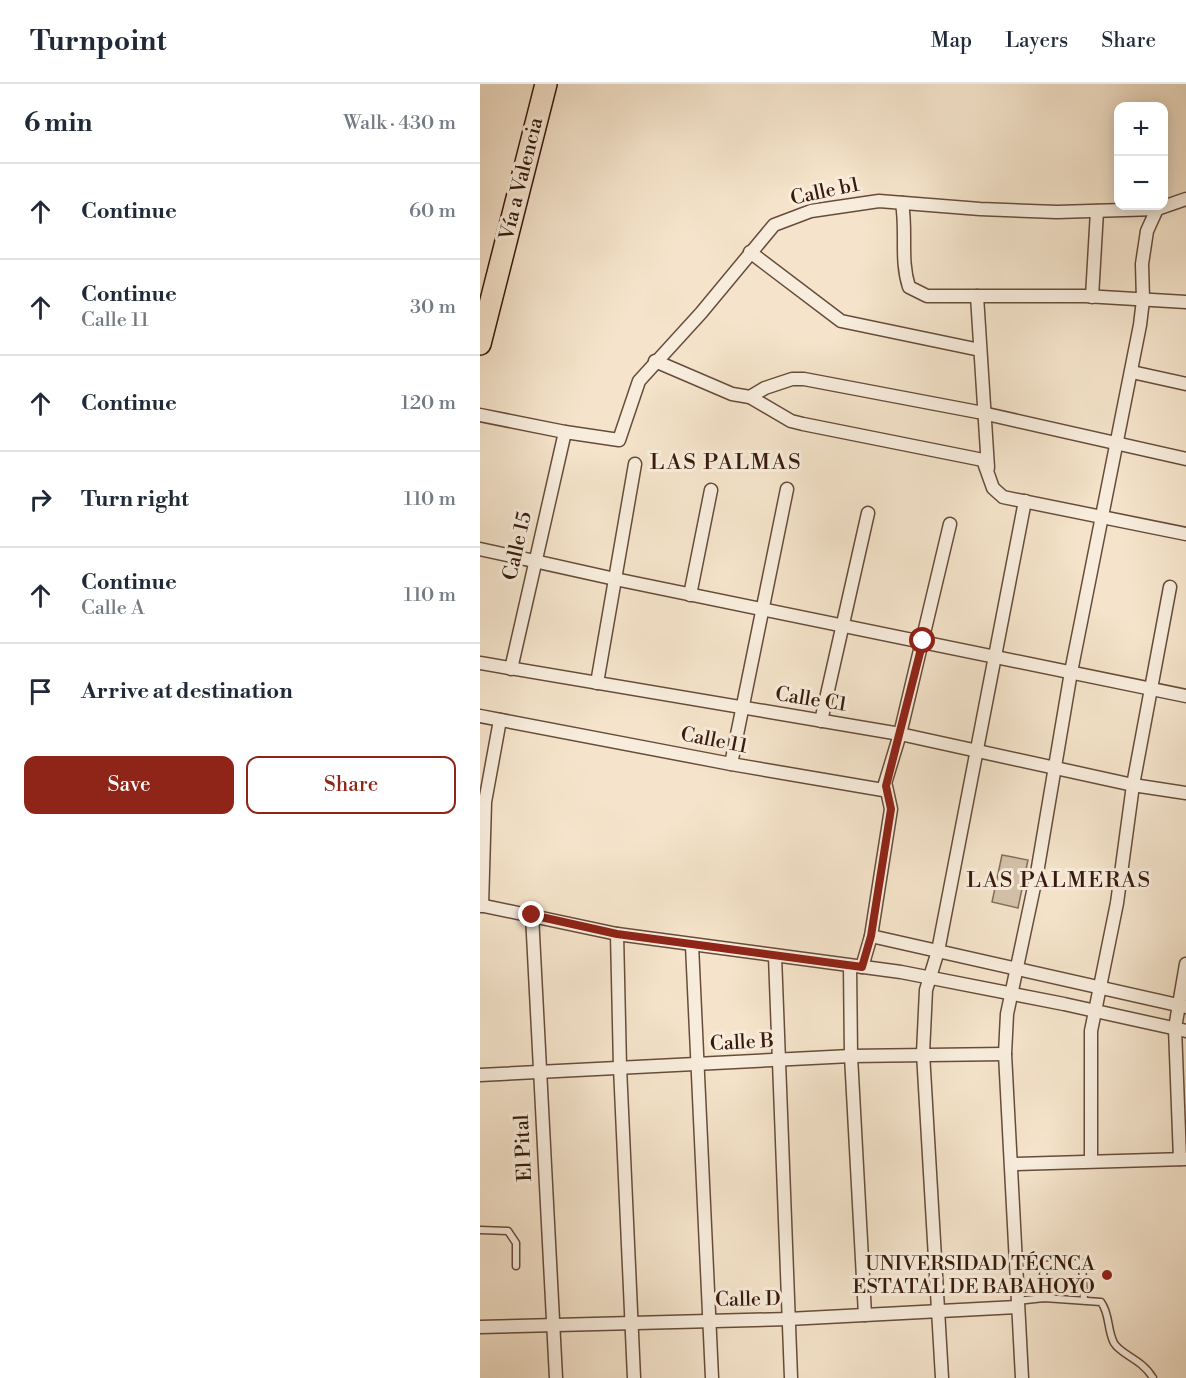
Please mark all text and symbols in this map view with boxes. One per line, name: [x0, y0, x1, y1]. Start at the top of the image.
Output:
text: Turnpoint: [30, 24, 166, 59]
text: Map: [931, 28, 972, 54]
text: Layers: [1005, 28, 1068, 54]
text: Share: [1101, 28, 1156, 54]
map controls: [1114, 102, 1168, 210]
button: +: [1114, 102, 1168, 156]
text: 6 min: [24, 107, 92, 139]
text: Walk · 430 m: [343, 111, 456, 136]
street label: Vía a Valencia: [494, 114, 550, 244]
button: −: [1114, 156, 1168, 210]
street label: Calle b1: [788, 172, 862, 211]
icon: ahead: [24, 195, 57, 228]
text: Continue: [81, 198, 177, 225]
text: 60 m: [409, 199, 456, 224]
text: Continue: [81, 281, 177, 308]
icon: ahead: [24, 291, 57, 324]
text: 30 m: [410, 295, 456, 320]
text: Calle 11: [81, 308, 149, 333]
icon: ahead: [24, 387, 57, 420]
text: Continue: [81, 390, 177, 417]
text: 120 m: [401, 391, 456, 416]
district label: LAS PALMAS: [650, 449, 802, 476]
icon: right: [24, 483, 57, 516]
text: Turn right: [81, 486, 189, 513]
text: 110 m: [404, 487, 456, 512]
street label: Calle 15: [498, 509, 538, 583]
text: Continue: [81, 569, 177, 596]
icon: ahead: [24, 579, 57, 612]
text: 110 m: [404, 583, 456, 608]
text: Calle A: [81, 596, 145, 621]
route start: [909, 627, 935, 653]
icon: arrive: [24, 675, 57, 708]
text: Arrive at destination: [81, 678, 293, 705]
street label: Calle C1: [773, 682, 849, 718]
street label: Calle 11: [678, 722, 750, 760]
button: Save: [24, 756, 234, 814]
button: Share: [246, 756, 456, 814]
district label: LAS PALMERAS: [966, 867, 1152, 894]
route end: [518, 901, 544, 927]
street label: Calle B: [709, 1029, 775, 1057]
street label: El Pital: [510, 1114, 538, 1182]
place label: UNIVERSIDAD TÉCNCA ESTATAL DE BABAHOYO: [852, 1251, 1096, 1300]
marker: UNIVERSIDAD TÉCNCA ESTATAL DE BABAHOYO: [1100, 1268, 1114, 1282]
street label: Calle D: [715, 1287, 781, 1313]

